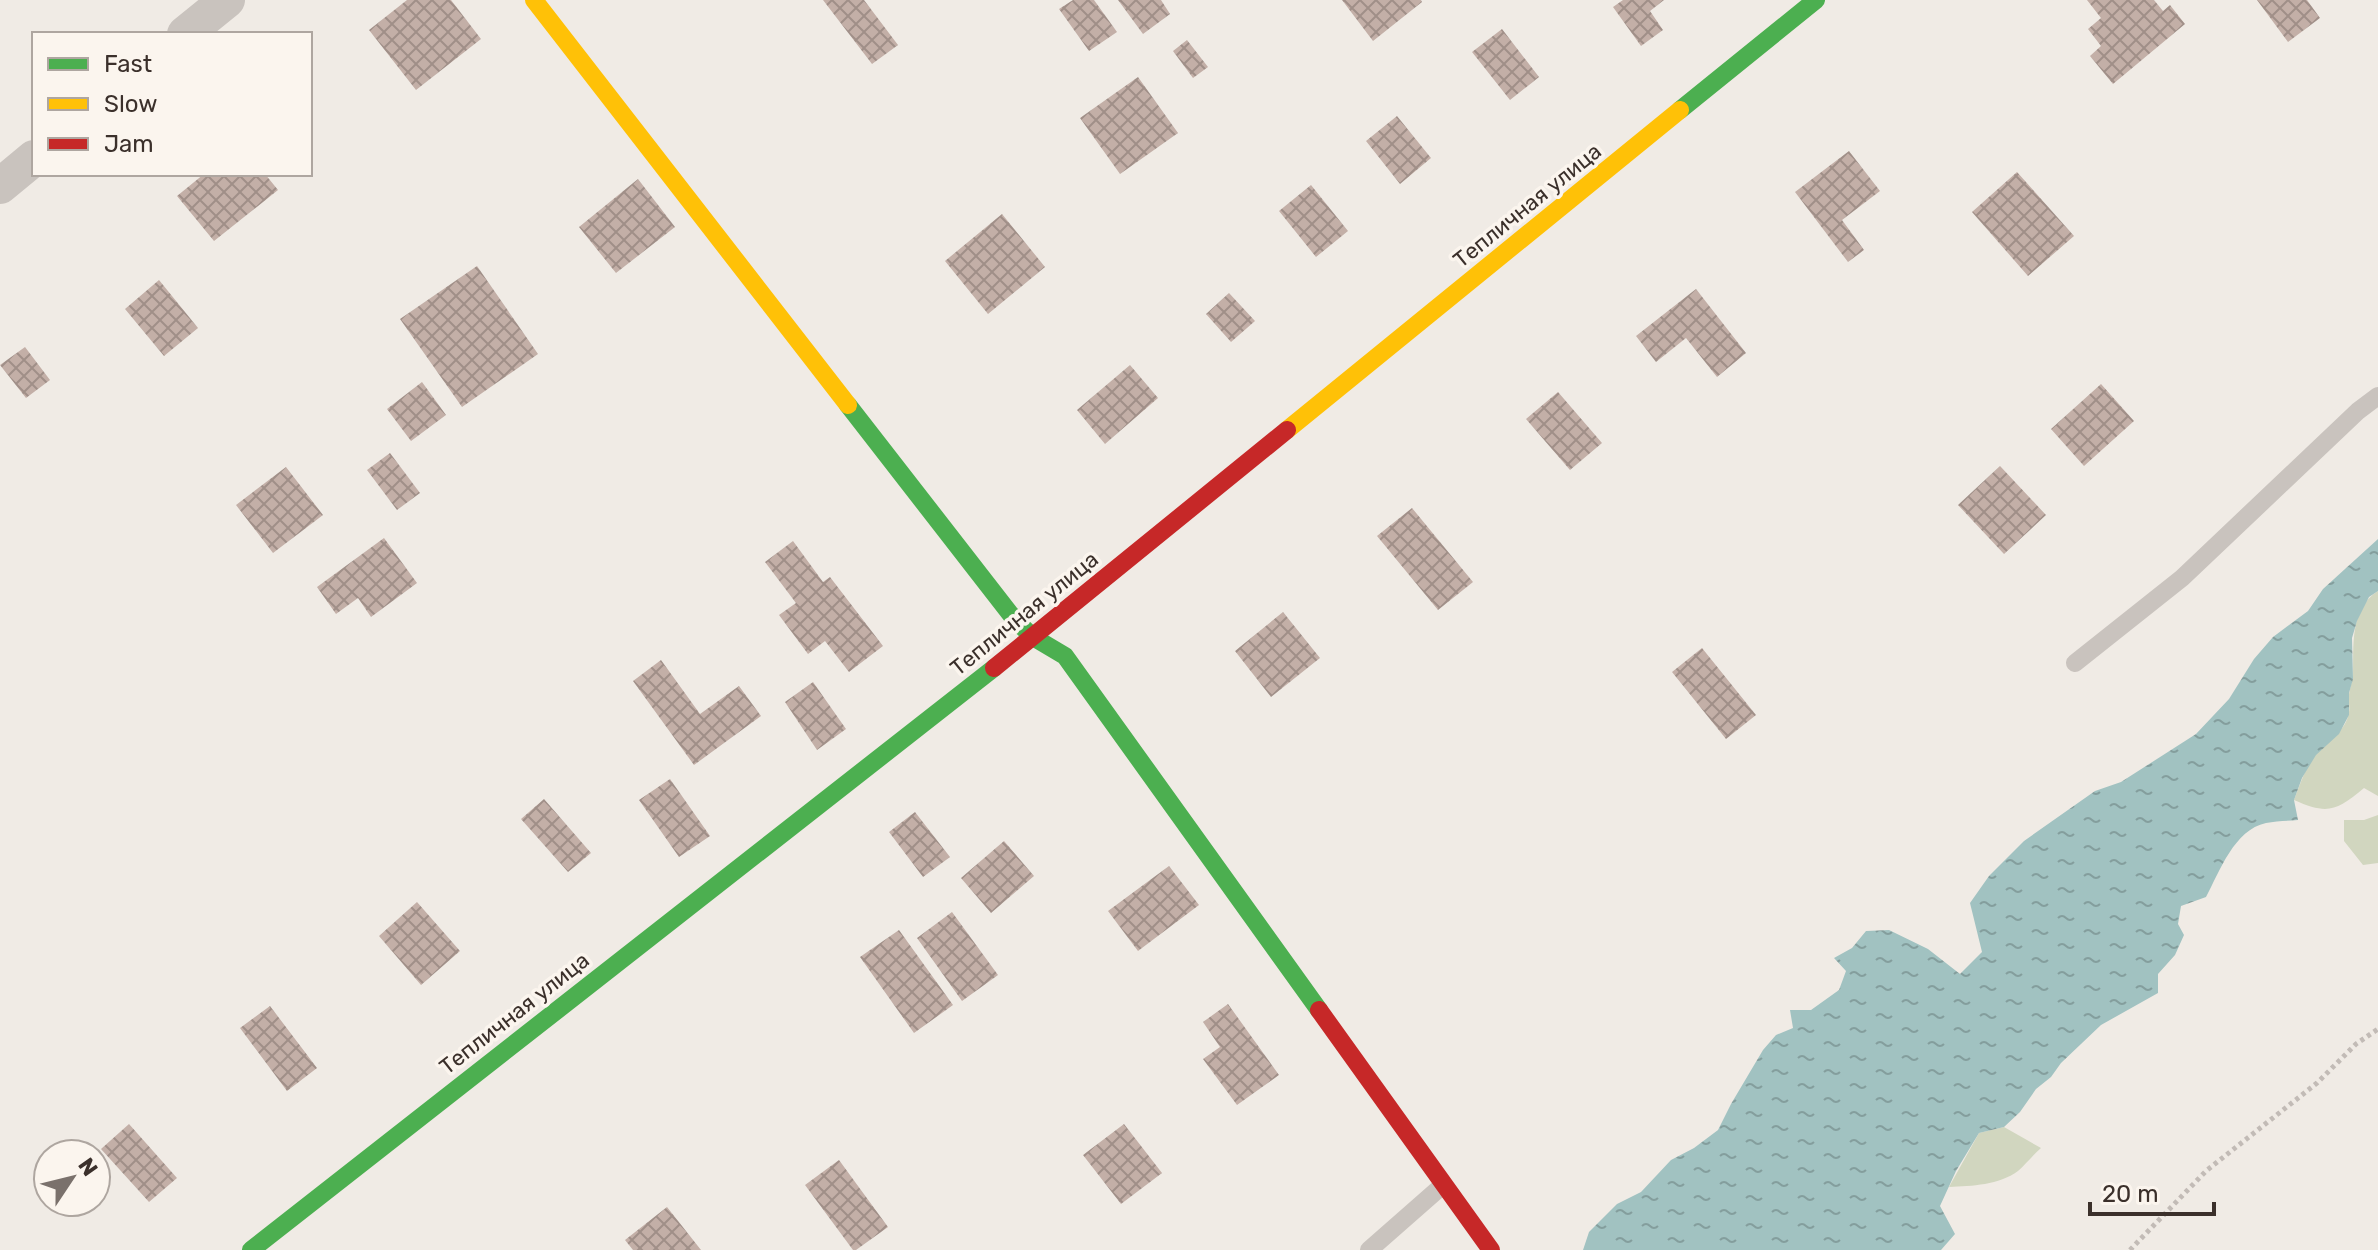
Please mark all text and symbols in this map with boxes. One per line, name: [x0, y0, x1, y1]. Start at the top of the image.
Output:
legend: [32, 32, 312, 176]
text: Fast: [104, 50, 152, 78]
text: Slow: [104, 90, 157, 118]
text: Jam: [104, 130, 154, 158]
street label: Тепличная улица: [1448, 137, 1607, 273]
street label: Тепличная улица: [945, 545, 1104, 681]
street label: Тепличная улица: [434, 947, 595, 1080]
north arrow: [32, 1138, 112, 1218]
text: N: [72, 1153, 104, 1181]
scale bar: [2090, 1166, 2214, 1216]
text: 20 m: [2102, 1180, 2159, 1208]

